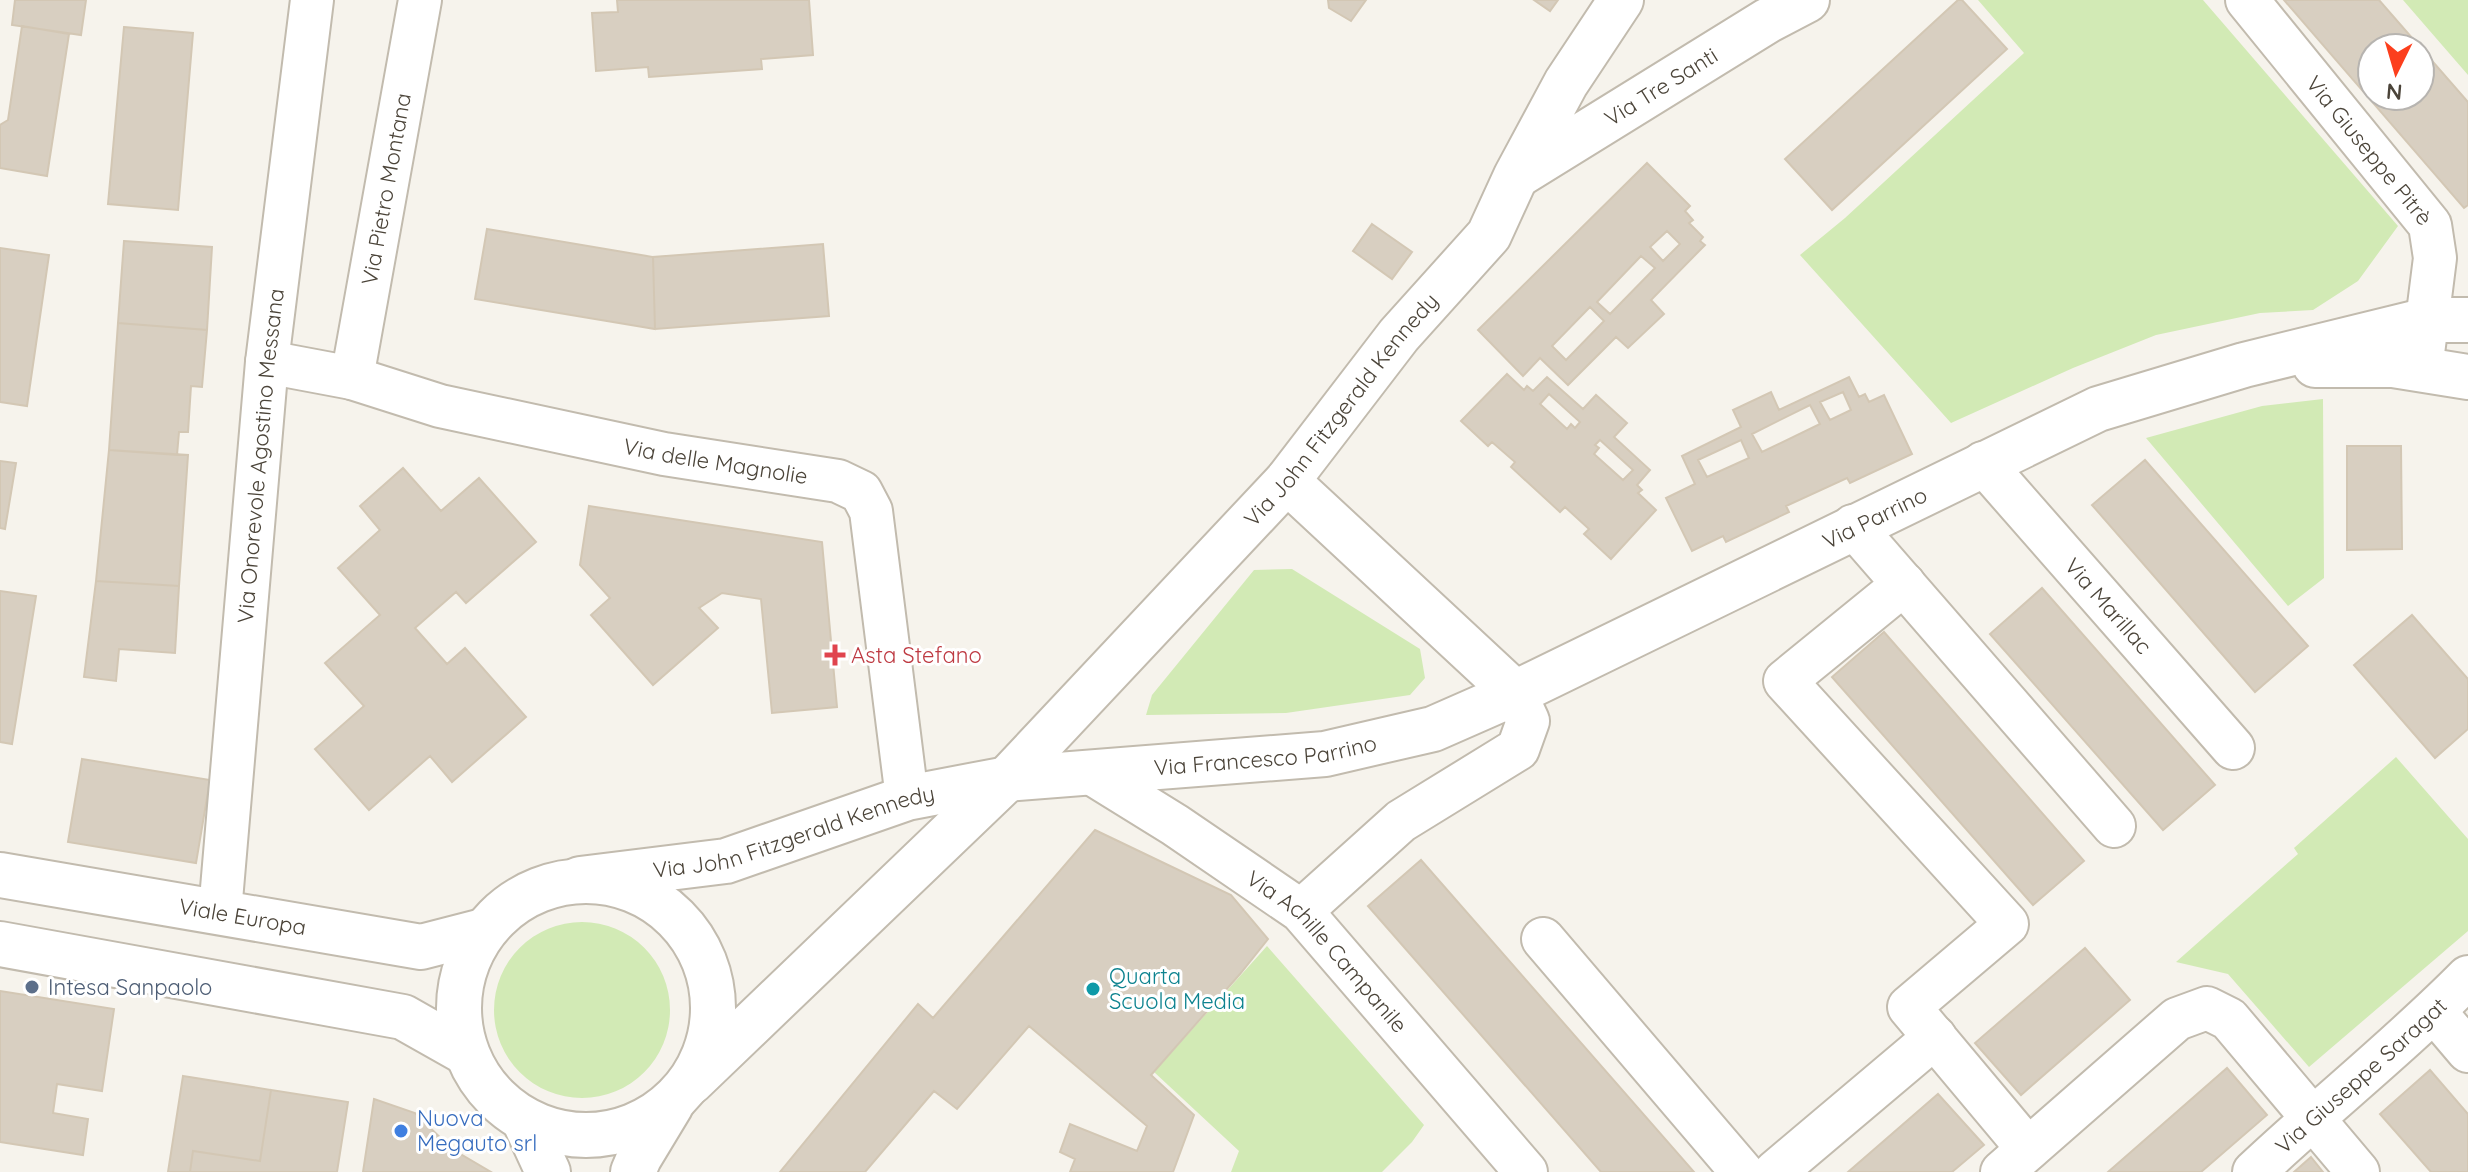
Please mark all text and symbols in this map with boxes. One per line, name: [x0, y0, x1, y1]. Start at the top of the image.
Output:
north arrow: [2356, 32, 2436, 112]
street label: Via Tre Santi: [1599, 41, 1723, 132]
street label: Via Giuseppe Pitrè: [2300, 70, 2439, 231]
text: N: [2385, 77, 2404, 107]
street label: Via Pietro Montana: [355, 91, 417, 287]
street label: Via Onorevole Agostino Messana: [231, 287, 290, 624]
street label: Via John Fitzgerald Kennedy: [1238, 287, 1444, 532]
street label: Via delle Magnolie: [621, 432, 810, 490]
street label: Via Parrino: [1818, 481, 1931, 555]
street label: Via Marillac: [2059, 552, 2158, 660]
place label: Asta Stefano: [851, 641, 982, 669]
marker: Asta Stefano: [826, 646, 844, 664]
street label: Via Francesco Parrino: [1153, 729, 1379, 781]
street label: Via John Fitzgerald Kennedy: [651, 779, 937, 884]
street label: Via Achille Campanile: [1241, 864, 1414, 1038]
street label: Viale Europa: [177, 892, 308, 941]
place label: Quarta Scuola Media: [1109, 962, 1245, 1015]
place label: Intesa Sanpaolo: [48, 973, 212, 1001]
marker: Intesa Sanpaolo: [23, 978, 41, 996]
marker: Quarta Scuola Media: [1084, 980, 1102, 998]
street label: Via Giuseppe Saragat: [2269, 992, 2453, 1160]
place label: Nuova Megauto srl: [417, 1104, 537, 1157]
marker: Nuova Megauto srl: [392, 1122, 410, 1140]

